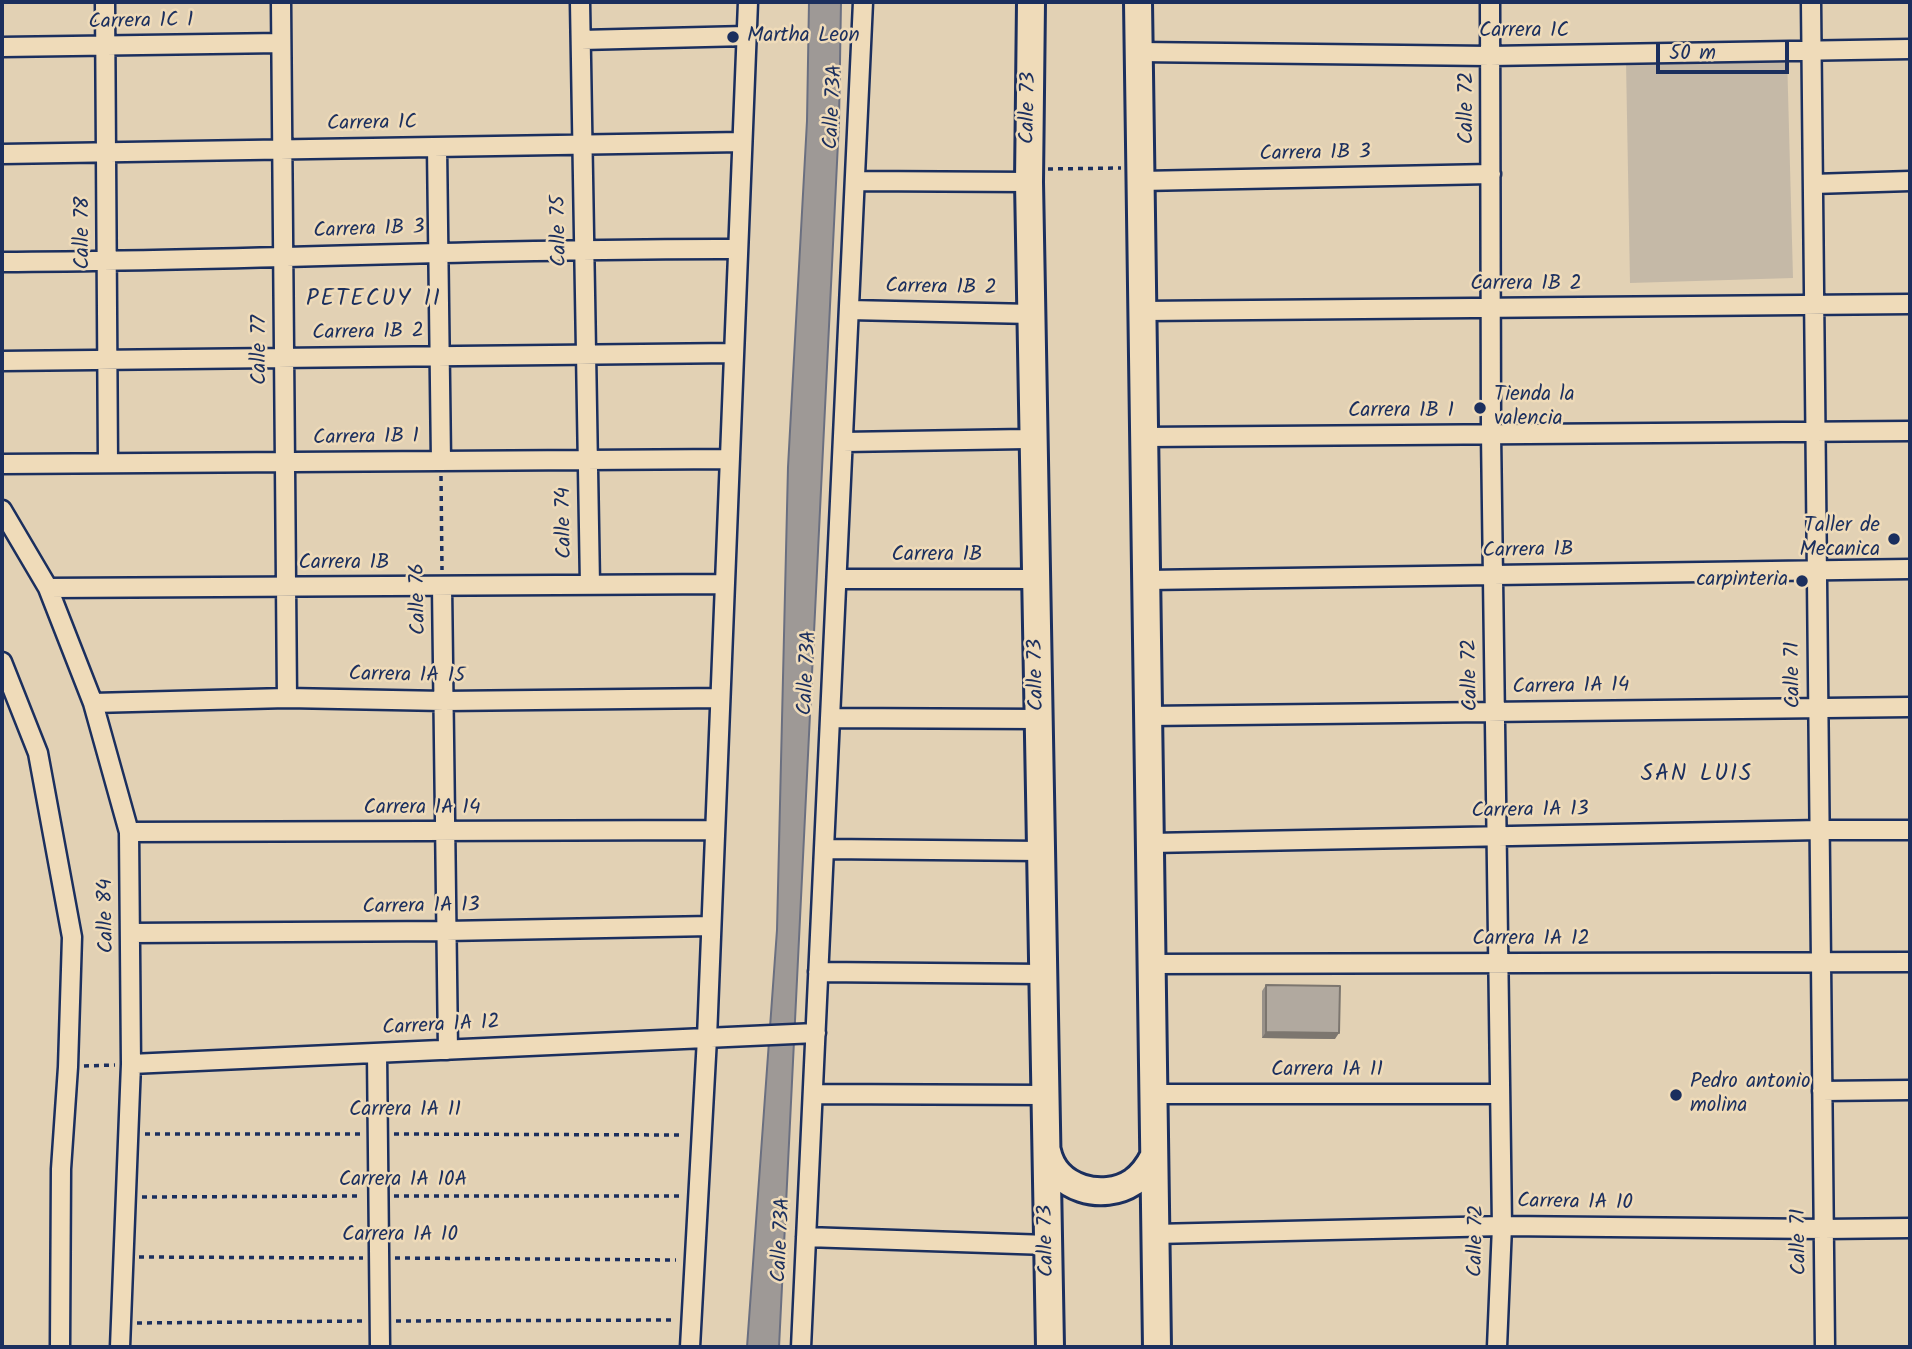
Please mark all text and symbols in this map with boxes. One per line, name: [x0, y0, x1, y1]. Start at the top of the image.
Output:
street label: Carrera 1C 1: [88, 9, 194, 37]
street label: Carrera 1C: [1479, 19, 1569, 45]
place label: Martha Leon: [747, 24, 860, 50]
scale bar: [1660, 28, 1793, 72]
marker: Martha Leon: [725, 29, 741, 45]
text: 50 m: [1669, 37, 1716, 70]
street label: Calle 73A: [820, 64, 850, 150]
street label: Calle 73: [1017, 72, 1043, 144]
street label: Calle 72: [1455, 72, 1481, 144]
street label: Carrera 1C: [327, 112, 417, 138]
street label: Carrera 1B 3: [1259, 141, 1371, 169]
street label: Calle 75: [548, 195, 574, 267]
street label: Calle 78: [71, 197, 97, 269]
street label: Carrera 1B 3: [313, 216, 425, 246]
street label: Carrera 1B 2: [1470, 272, 1582, 298]
street label: Carrera 1B 2: [885, 275, 997, 303]
district label: PETECUY II: [307, 287, 441, 315]
street label: Calle 77: [248, 315, 274, 385]
street label: Carrera 1B 2: [312, 320, 424, 348]
place label: Tienda la valencia: [1494, 383, 1575, 433]
street label: Carrera 1B 1: [1348, 399, 1454, 425]
marker: Tienda la valencia: [1472, 400, 1488, 416]
street label: Carrera 1B 1: [313, 425, 419, 453]
street label: Calle 74: [553, 487, 579, 559]
place label: Taller de Mecanica: [1799, 514, 1880, 564]
marker: Taller de Mecanica: [1886, 531, 1902, 547]
street label: Carrera 1B: [1482, 539, 1574, 565]
street label: Carrera 1B: [892, 543, 982, 569]
street label: Carrera 1B: [299, 551, 389, 577]
street label: Calle 76: [407, 563, 433, 635]
place label: carpinteria: [1696, 568, 1788, 594]
marker: carpinteria: [1794, 573, 1810, 589]
street label: Calle 73A: [794, 630, 824, 716]
street label: Calle 73: [1025, 639, 1051, 711]
street label: Calle 72: [1459, 639, 1485, 711]
street label: Calle 71: [1782, 641, 1808, 709]
street label: Carrera 1A 15: [348, 663, 466, 691]
street label: Carrera 1A 14: [1512, 674, 1630, 702]
district label: SAN LUIS: [1642, 762, 1752, 790]
street label: Carrera 1A 14: [364, 796, 480, 822]
street label: Carrera 1A 13: [1471, 798, 1589, 826]
street label: Calle 84: [95, 878, 121, 954]
street label: Carrera 1A 13: [362, 894, 480, 922]
street label: Carrera 1A 12: [1472, 927, 1590, 953]
street label: Carrera 1A 12: [382, 1011, 500, 1043]
street label: Carrera 1A 11: [1271, 1058, 1383, 1084]
place label: Pedro antonio molina: [1690, 1070, 1811, 1120]
marker: Pedro antonio molina: [1668, 1087, 1684, 1103]
street label: Carrera 1A 11: [349, 1098, 461, 1124]
street label: Carrera 1A 10A: [339, 1168, 467, 1194]
street label: Carrera 1A 10: [1517, 1190, 1633, 1218]
street label: Calle 73A: [768, 1197, 798, 1283]
street label: Calle 73: [1035, 1205, 1061, 1277]
street label: Calle 72: [1465, 1205, 1491, 1277]
street label: Calle 71: [1788, 1208, 1814, 1276]
street label: Carrera 1A 10: [342, 1223, 458, 1249]

